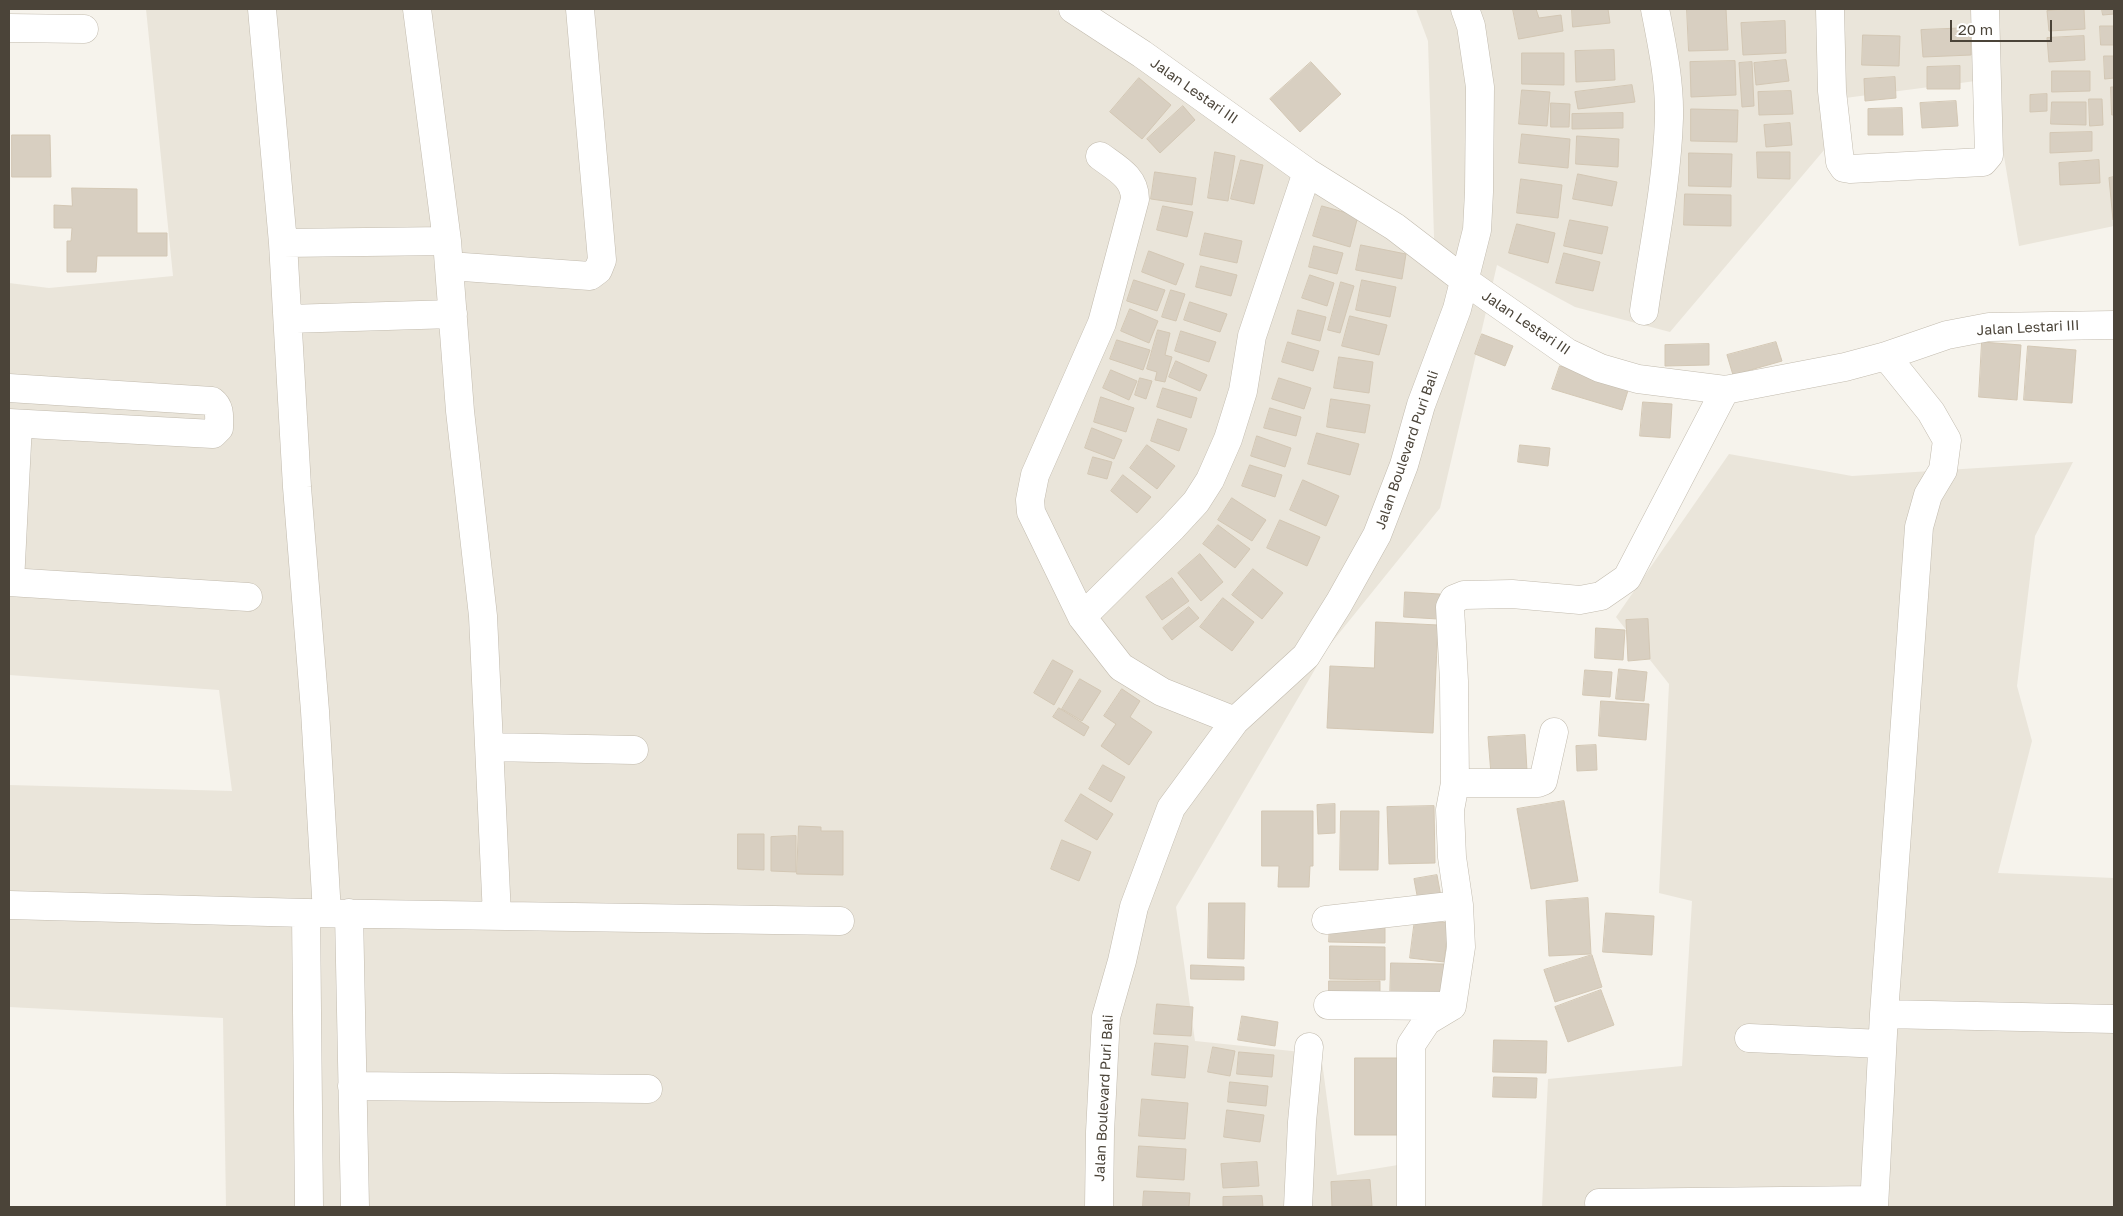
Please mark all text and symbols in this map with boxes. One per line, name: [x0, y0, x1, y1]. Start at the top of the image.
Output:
scale bar: [1953, 10, 2056, 42]
text: 20 m: [1958, 20, 1993, 38]
street label: Jalan Lestari III: [1147, 55, 1241, 127]
street label: Jalan Lestari III: [1479, 287, 1573, 359]
street label: Jalan Lestari III: [1976, 317, 2080, 339]
street label: Jalan Boulevard Puri Bali: [1372, 368, 1442, 532]
street label: Jalan Boulevard Puri Bali: [1091, 1014, 1117, 1182]

